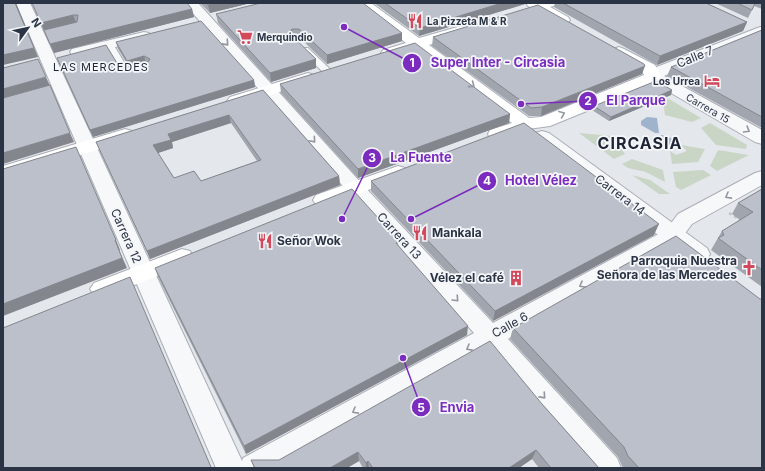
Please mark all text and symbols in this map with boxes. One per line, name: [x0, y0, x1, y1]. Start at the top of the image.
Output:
north arrow: [8, 8, 48, 48]
restaurant icon: La Pizzeta M & R: [406, 12, 424, 30]
text: N: [28, 15, 45, 30]
place label: La Pizzeta M & R: [427, 15, 507, 27]
supermarket icon: Merquindio: [236, 28, 254, 46]
place label: Merquindio: [257, 31, 313, 43]
one-way arrow: [222, 38, 229, 45]
street label: Calle 7: [674, 42, 716, 71]
callout: Super Inter - Circasia: [402, 50, 573, 75]
text: Super Inter - Circasia: [431, 54, 565, 70]
text: 1: [409, 55, 415, 70]
district label: LAS MERCEDES: [53, 60, 149, 74]
hotel icon: Los Urrea: [703, 72, 721, 90]
place label: Los Urrea: [653, 75, 700, 87]
one-way arrow: [468, 80, 475, 88]
callout: El Parque: [578, 88, 674, 113]
street label: Carrera 15: [684, 91, 732, 125]
text: El Parque: [606, 92, 666, 108]
text: 2: [584, 93, 592, 108]
one-way arrow: [558, 111, 565, 119]
one-way arrow: [743, 125, 750, 133]
district label: CIRCASIA: [598, 133, 682, 153]
one-way arrow: [308, 135, 315, 143]
callout: La Fuente: [362, 145, 460, 170]
text: La Fuente: [390, 149, 452, 165]
text: 3: [368, 150, 376, 165]
callout: Hotel Vélez: [477, 168, 585, 193]
street label: Carrera 14: [592, 171, 648, 218]
text: Hotel Vélez: [505, 172, 577, 188]
text: 4: [483, 173, 491, 188]
one-way arrow: [725, 191, 732, 198]
street label: Carrera 12: [108, 206, 145, 266]
street label: Carrera 13: [374, 209, 425, 262]
restaurant icon: Mankala: [411, 224, 429, 242]
place label: Mankala: [432, 225, 482, 240]
restaurant icon: Señor Wok: [256, 232, 274, 250]
place label: Señor Wok: [277, 233, 341, 248]
place label: Parroquia Nuestra Señora de las Mercedes: [597, 253, 737, 282]
church icon: Parroquia Nuestra Señora de las Mercedes: [740, 259, 758, 277]
building icon: Vélez el café: [507, 269, 525, 287]
place label: Vélez el café: [430, 270, 504, 285]
one-way arrow: [579, 280, 587, 287]
one-way arrow: [452, 294, 459, 301]
street label: Calle 6: [489, 309, 531, 341]
one-way arrow: [466, 343, 473, 350]
one-way arrow: [538, 391, 545, 399]
callout: Envia: [411, 395, 482, 420]
text: Envia: [440, 399, 474, 415]
text: 5: [417, 400, 425, 415]
one-way arrow: [352, 406, 359, 414]

